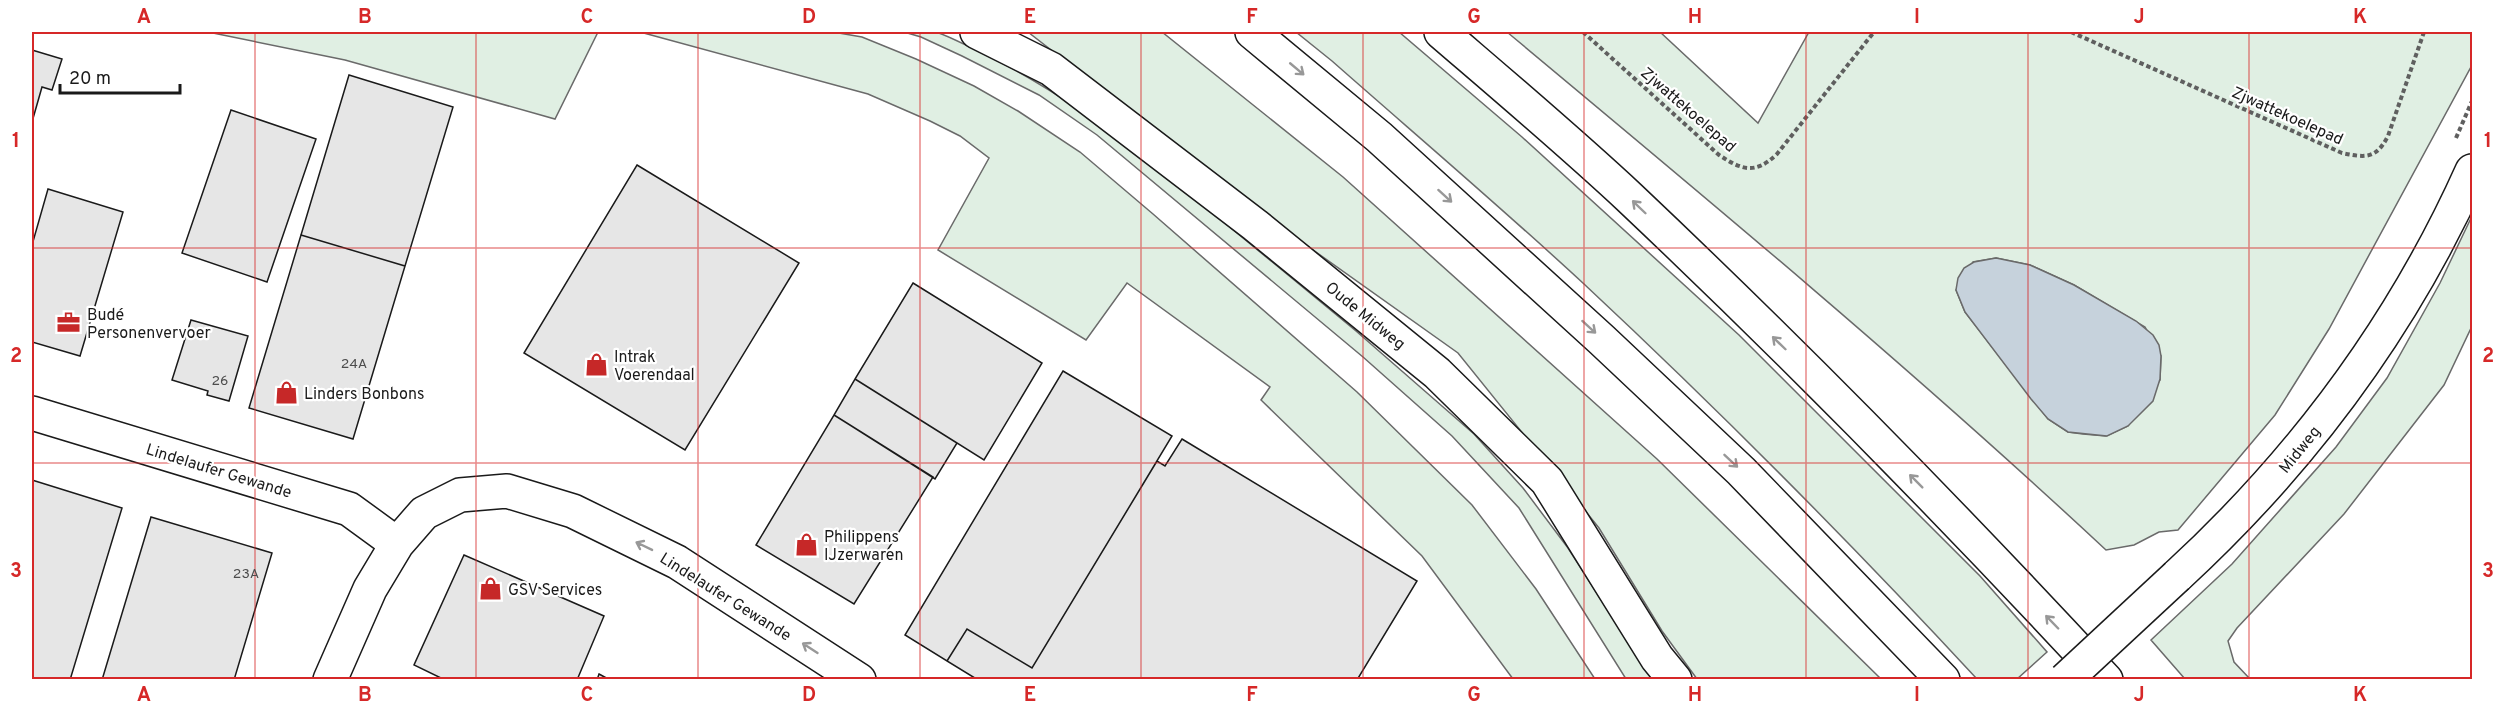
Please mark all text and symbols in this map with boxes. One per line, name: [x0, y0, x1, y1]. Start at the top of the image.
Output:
text: A: [137, 5, 151, 31]
text: B: [358, 5, 372, 31]
text: C: [581, 5, 593, 31]
text: D: [802, 5, 816, 31]
text: E: [1024, 5, 1036, 31]
text: F: [1246, 5, 1258, 31]
text: G: [1467, 5, 1481, 31]
text: H: [1688, 5, 1702, 31]
text: I: [1914, 5, 1920, 31]
text: J: [2133, 5, 2145, 31]
text: K: [2353, 5, 2367, 31]
scale bar: [60, 57, 180, 95]
one-way arrow: [1289, 62, 1304, 76]
street label: Zjwattekoelepad: [1636, 64, 1739, 157]
text: 20 m: [69, 68, 111, 91]
street label: Zjwattekoelepad: [2228, 83, 2346, 150]
text: 1: [12, 129, 20, 155]
text: 1: [2484, 129, 2492, 155]
one-way arrow: [1437, 189, 1452, 203]
one-way arrow: [1632, 200, 1647, 214]
street label: Oude Midweg: [1321, 278, 1409, 355]
place label: Budé Personenvervoer: [87, 306, 211, 344]
office icon: Budé Personenvervoer: [56, 310, 82, 336]
one-way arrow: [1581, 320, 1596, 334]
one-way arrow: [1772, 336, 1787, 350]
text: 2: [10, 344, 22, 370]
text: 2: [2482, 344, 2494, 370]
place label: Intrak Voerendaal: [614, 348, 695, 386]
shop icon: Intrak Voerendaal: [583, 352, 609, 378]
house number: 24A: [341, 356, 367, 373]
house number: 26: [212, 373, 228, 390]
shop icon: Linders Bonbons: [273, 380, 299, 406]
place label: Linders Bonbons: [304, 385, 424, 405]
street label: Midweg: [2275, 423, 2326, 478]
street label: Lindelaufer Gewande: [143, 440, 294, 504]
one-way arrow: [1723, 454, 1738, 468]
one-way arrow: [1909, 474, 1924, 489]
place label: Philippens IJzerwaren: [824, 528, 904, 566]
shop icon: Philippens IJzerwaren: [793, 532, 819, 558]
one-way arrow: [635, 540, 653, 551]
street label: Lindelaufer Gewande: [655, 549, 794, 646]
text: 3: [10, 559, 22, 585]
text: 3: [2482, 559, 2494, 585]
house number: 23A: [233, 566, 259, 583]
shop icon: GSV Services: [477, 576, 503, 602]
place label: GSV Services: [508, 581, 602, 601]
one-way arrow: [2045, 614, 2059, 629]
one-way arrow: [802, 641, 819, 653]
text: A: [137, 683, 151, 709]
text: B: [358, 683, 372, 709]
text: C: [581, 683, 593, 709]
text: D: [802, 683, 816, 709]
text: E: [1024, 683, 1036, 709]
text: F: [1246, 683, 1258, 709]
text: G: [1467, 683, 1481, 709]
text: H: [1688, 683, 1702, 709]
text: I: [1914, 683, 1920, 709]
text: J: [2133, 683, 2145, 709]
text: K: [2353, 683, 2367, 709]

